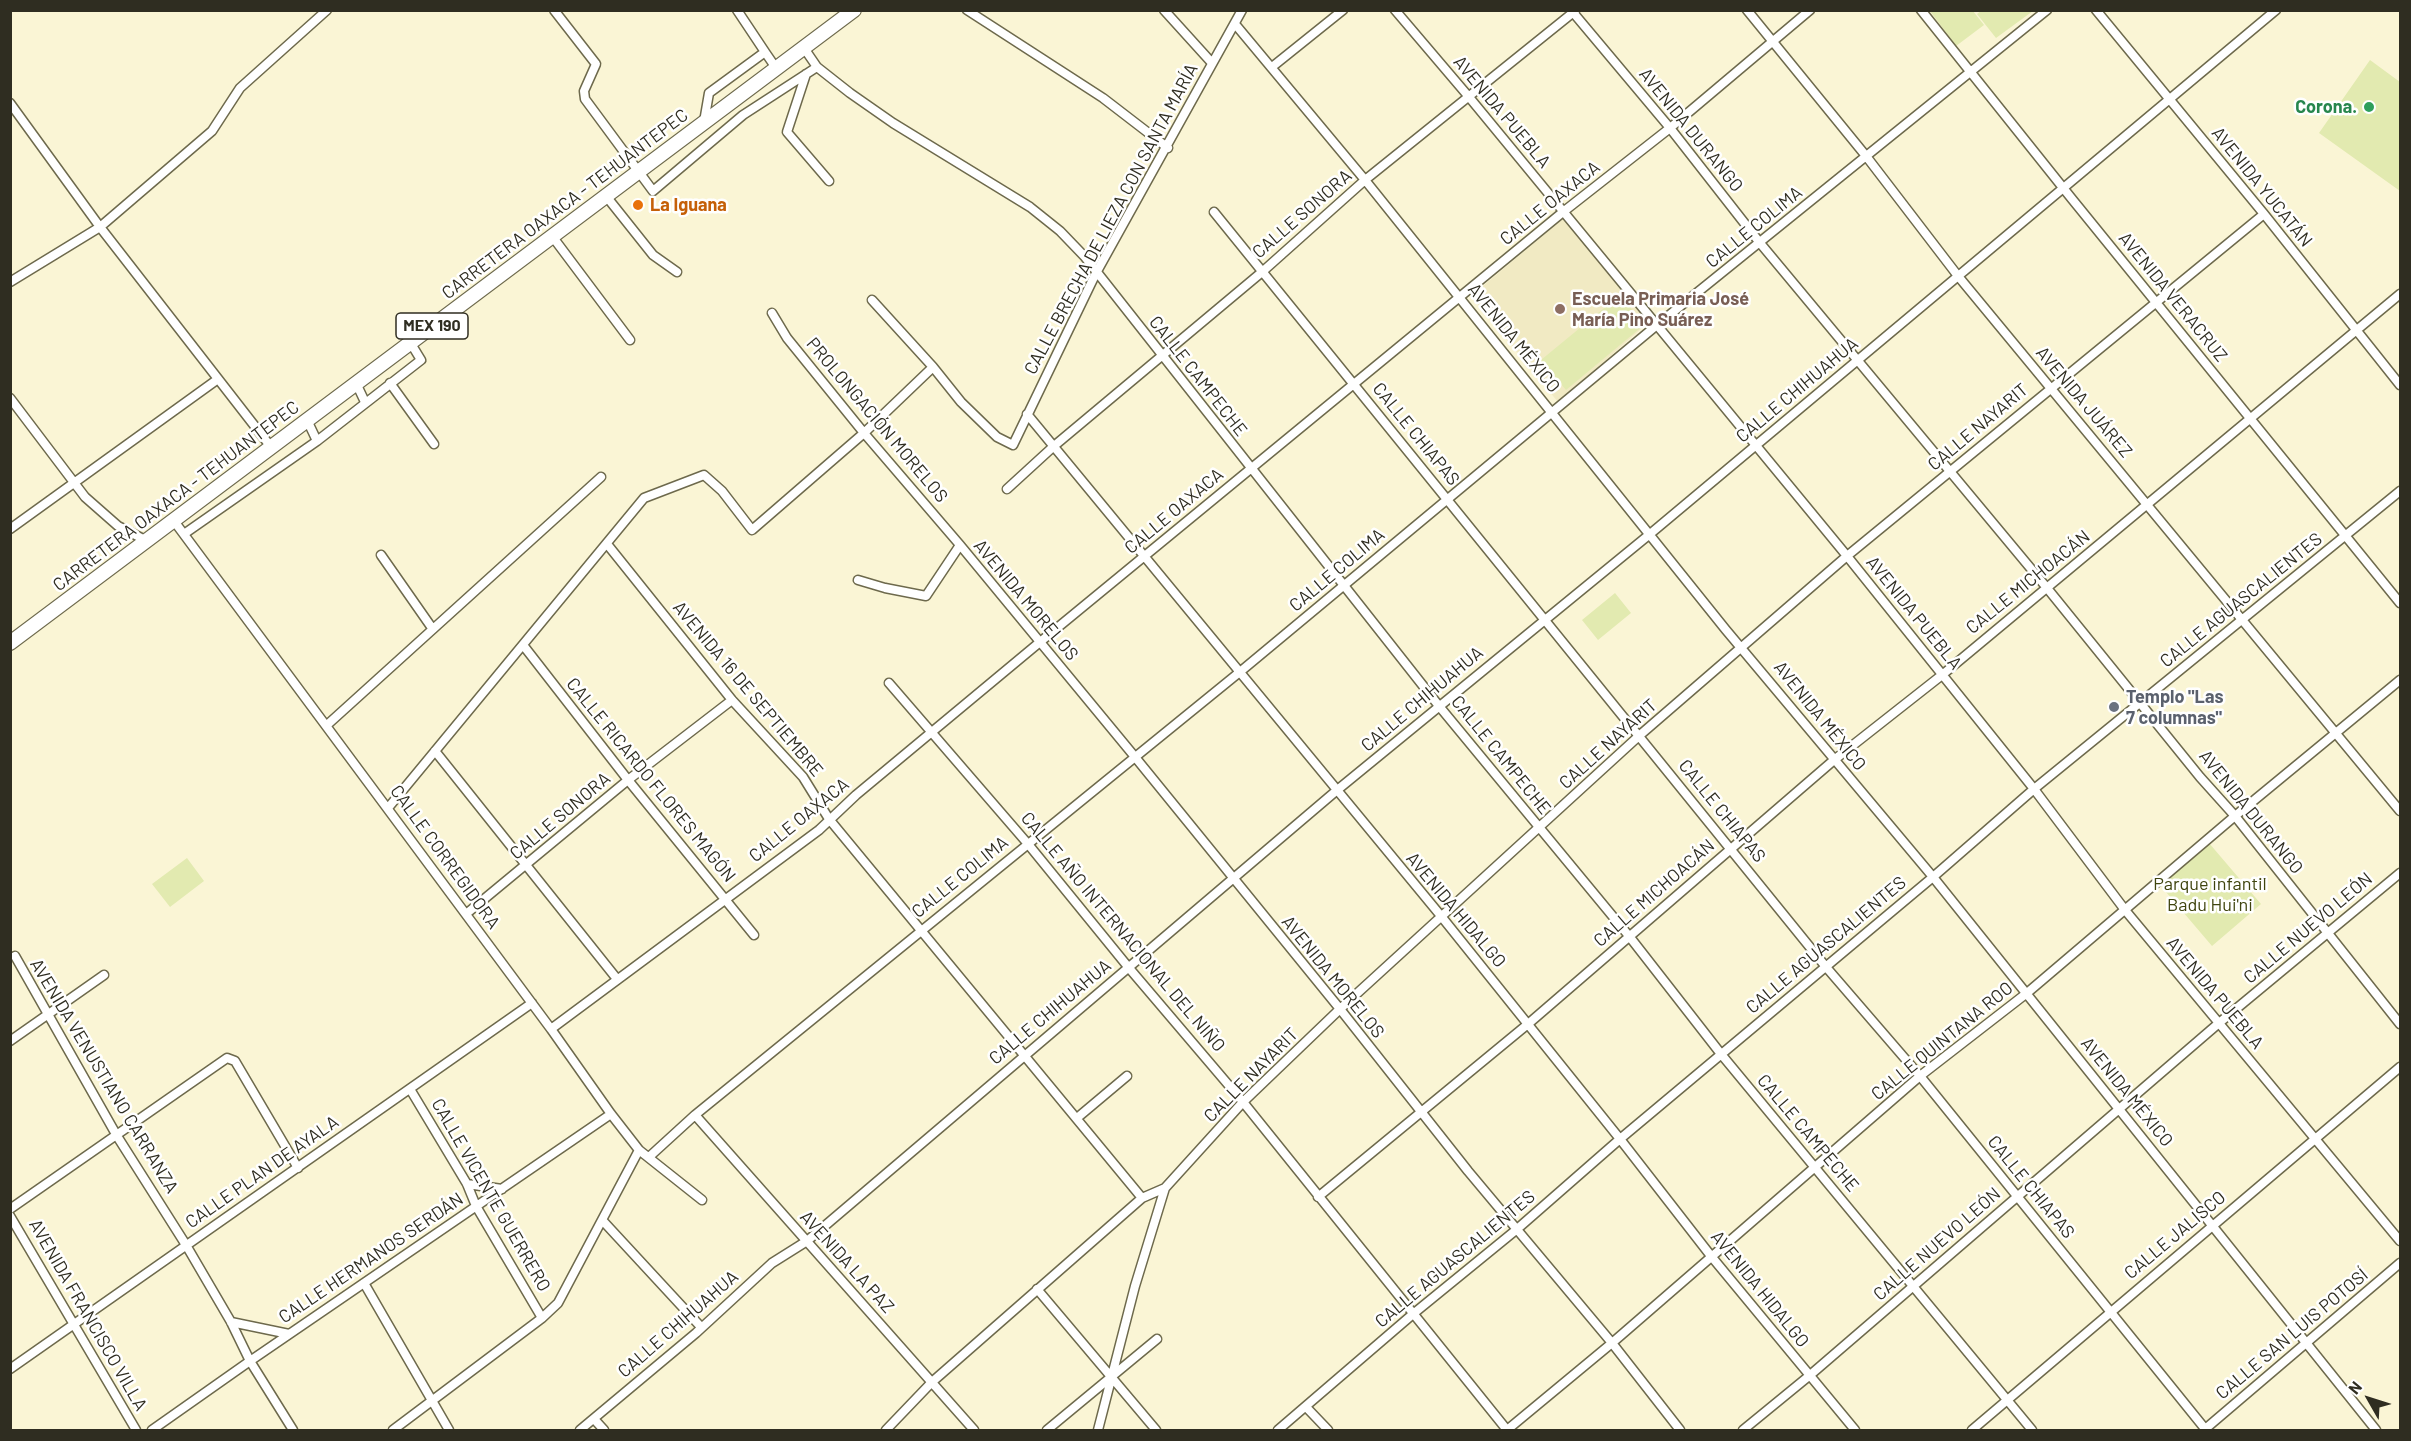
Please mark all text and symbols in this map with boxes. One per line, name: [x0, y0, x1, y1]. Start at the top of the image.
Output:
street label: AVENIDA PUEBLA: [1449, 52, 1555, 172]
street label: CALLE BRECHA DE LIEZA CON SANTA MARÍA: [1020, 60, 1202, 378]
street label: AVENIDA DURANGO: [1634, 64, 1748, 196]
place label: Corona.: [2295, 96, 2357, 118]
marker: Corona.: [2362, 100, 2376, 114]
street label: CARRETERA OAXACA - TEHUANTEPEC: [438, 104, 692, 304]
street label: AVENIDA YUCATÁN: [2207, 123, 2317, 251]
street label: CALLE OAXACA: [1496, 156, 1604, 250]
street label: CALLE SONORA: [1248, 165, 1356, 263]
street label: CALLE COLIMA: [1702, 182, 1806, 272]
place label: La Iguana: [650, 194, 727, 216]
marker: La Iguana: [631, 198, 645, 212]
street label: AVENIDA VERACRUZ: [2114, 228, 2232, 366]
street label: AVENIDA MÉXICO: [1463, 279, 1565, 397]
place label: Escuela Primaria José María Pino Suárez: [1572, 288, 1749, 330]
marker: Escuela Primaria José María Pino Suárez: [1553, 302, 1567, 316]
street label: CALLE CAMPECHE: [1144, 312, 1252, 440]
road number: MEX 190: [396, 313, 468, 339]
street label: PROLONGACIÓN MORELOS: [802, 333, 952, 507]
street label: CALLE CHIHUAHUA: [1732, 333, 1862, 447]
street label: AVENIDA JUÁREZ: [2031, 342, 2137, 462]
street label: CALLE CHIAPAS: [1368, 378, 1464, 490]
street label: CALLE NAYARIT: [1924, 379, 2032, 475]
street label: CARRETERA OAXACA - TEHUANTEPEC: [49, 396, 303, 596]
street label: CALLE OAXACA: [1120, 464, 1228, 558]
street label: CALLE COLIMA: [1285, 524, 1389, 616]
street label: CALLE MICHOACÁN: [1962, 525, 2094, 639]
street label: CALLE AGUASCALIENTES: [2156, 528, 2326, 672]
street label: AVENIDA MORELOS: [969, 535, 1083, 665]
street label: AVENIDA PUEBLA: [1862, 552, 1966, 674]
street label: AVENIDA 16 DE SEPTIEMBRE: [668, 597, 828, 781]
street label: CALLE CHIHUAHUA: [1357, 642, 1487, 756]
street label: AVENIDA MÉXICO: [1769, 657, 1871, 775]
street label: CALLE RICARDO FLORES MAGÓN: [562, 673, 740, 887]
place label: Templo "Las 7 columnas": [2126, 686, 2223, 728]
street label: CALLE CAMPECHE: [1446, 691, 1556, 819]
street label: CALLE NAYARIT: [1555, 694, 1661, 794]
marker: Templo "Las 7 columnas": [2107, 700, 2121, 714]
street label: AVENIDA DURANGO: [2194, 746, 2308, 878]
street label: CALLE CHIAPAS: [1674, 755, 1770, 867]
street label: CALLE SONORA: [505, 768, 615, 864]
street label: CALLE OAXACA: [745, 773, 853, 867]
street label: CALLE CORREGIDORA: [386, 781, 504, 933]
street label: CALLE AÑO INTERNACIONAL DEL NIÑO: [1016, 808, 1230, 1056]
street label: CALLE COLIMA: [908, 832, 1012, 922]
street label: CALLE MICHOACÁN: [1589, 835, 1719, 951]
street label: AVENIDA HIDALGO: [1401, 848, 1511, 972]
street label: CALLE NUEVO LEÓN: [2239, 868, 2377, 988]
street label: CALLE AGUASCALIENTES: [1742, 872, 1910, 1018]
park label: Parque infantil Badu Hui'ni: [2153, 873, 2267, 916]
street label: AVENIDA MORELOS: [1277, 911, 1389, 1043]
street label: AVENIDA PUEBLA: [2162, 933, 2268, 1053]
street label: AVENIDA VENUSTIANO CARRANZA: [25, 955, 183, 1197]
street label: CALLE CHIHUAHUA: [985, 955, 1115, 1069]
street label: CALLE QUINTANA ROO: [1867, 977, 2017, 1105]
street label: CALLE NAYARIT: [1199, 1023, 1303, 1127]
street label: AVENIDA MÉXICO: [2076, 1033, 2178, 1151]
street label: CALLE CAMPECHE: [1753, 1070, 1863, 1196]
street label: CALLE VICENTE GUERRERO: [427, 1095, 555, 1295]
street label: CALLE PLAN DE AYALA: [181, 1111, 343, 1233]
street label: CALLE CHIAPAS: [1983, 1131, 2079, 1243]
street label: CALLE NUEVO LEÓN: [1869, 1183, 2005, 1305]
street label: CALLE AGUASCALIENTES: [1371, 1186, 1539, 1332]
street label: CALLE JALISCO: [2120, 1186, 2230, 1284]
street label: CALLE HERMANOS SERDÁN: [275, 1188, 467, 1328]
street label: AVENIDA LA PAZ: [795, 1206, 899, 1318]
street label: AVENIDA FRANCISCO VILLA: [24, 1215, 152, 1415]
street label: AVENIDA HIDALGO: [1706, 1226, 1814, 1352]
street label: CALLE SAN LUIS POTOSÍ: [2211, 1264, 2373, 1404]
street label: CALLE CHIHUAHUA: [613, 1266, 743, 1382]
north arrow: [2339, 1369, 2399, 1429]

